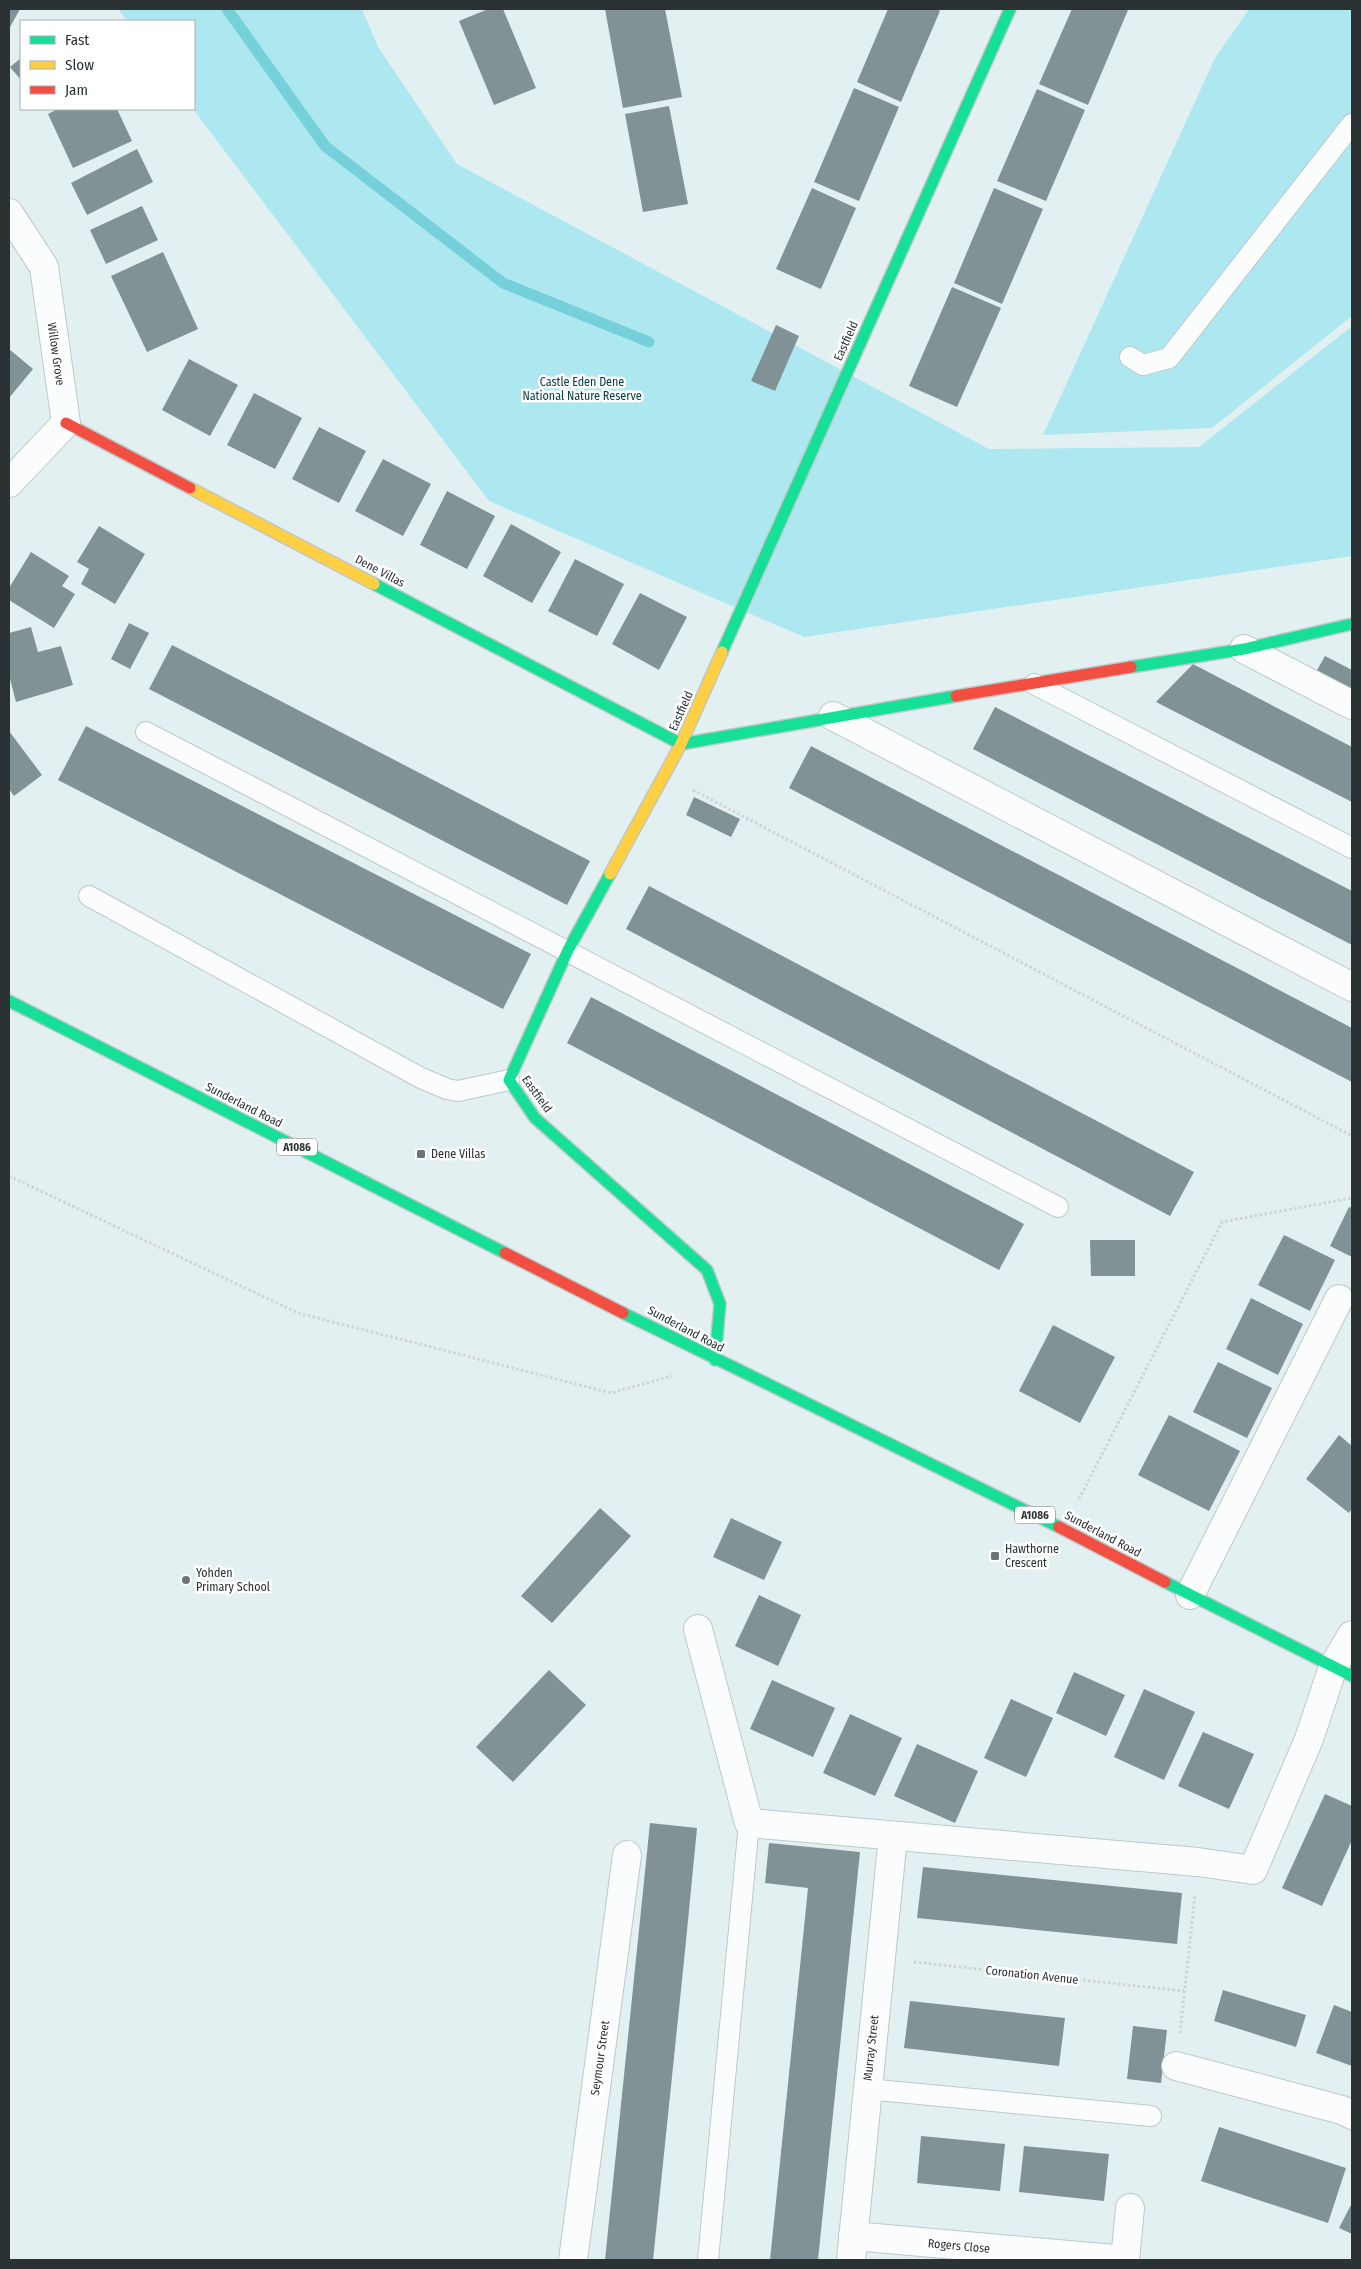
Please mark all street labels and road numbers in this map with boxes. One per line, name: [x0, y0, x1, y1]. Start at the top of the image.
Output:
street label: Eastfield: [831, 319, 861, 363]
street label: Willow Grove: [45, 322, 67, 386]
street label: Dene Villas: [353, 552, 407, 590]
street label: Eastfield: [666, 689, 696, 733]
street label: Eastfield: [519, 1073, 555, 1115]
street label: Sunderland Road: [203, 1080, 285, 1130]
road number: A1086: [277, 1138, 317, 1156]
street label: Sunderland Road: [645, 1303, 727, 1355]
road number: A1086: [1015, 1506, 1055, 1524]
street label: Sunderland Road: [1062, 1508, 1144, 1560]
street label: Coronation Avenue: [985, 1963, 1079, 1987]
street label: Murray Street: [861, 2014, 881, 2082]
street label: Seymour Street: [588, 2020, 612, 2096]
street label: Rogers Close: [927, 2236, 991, 2256]

